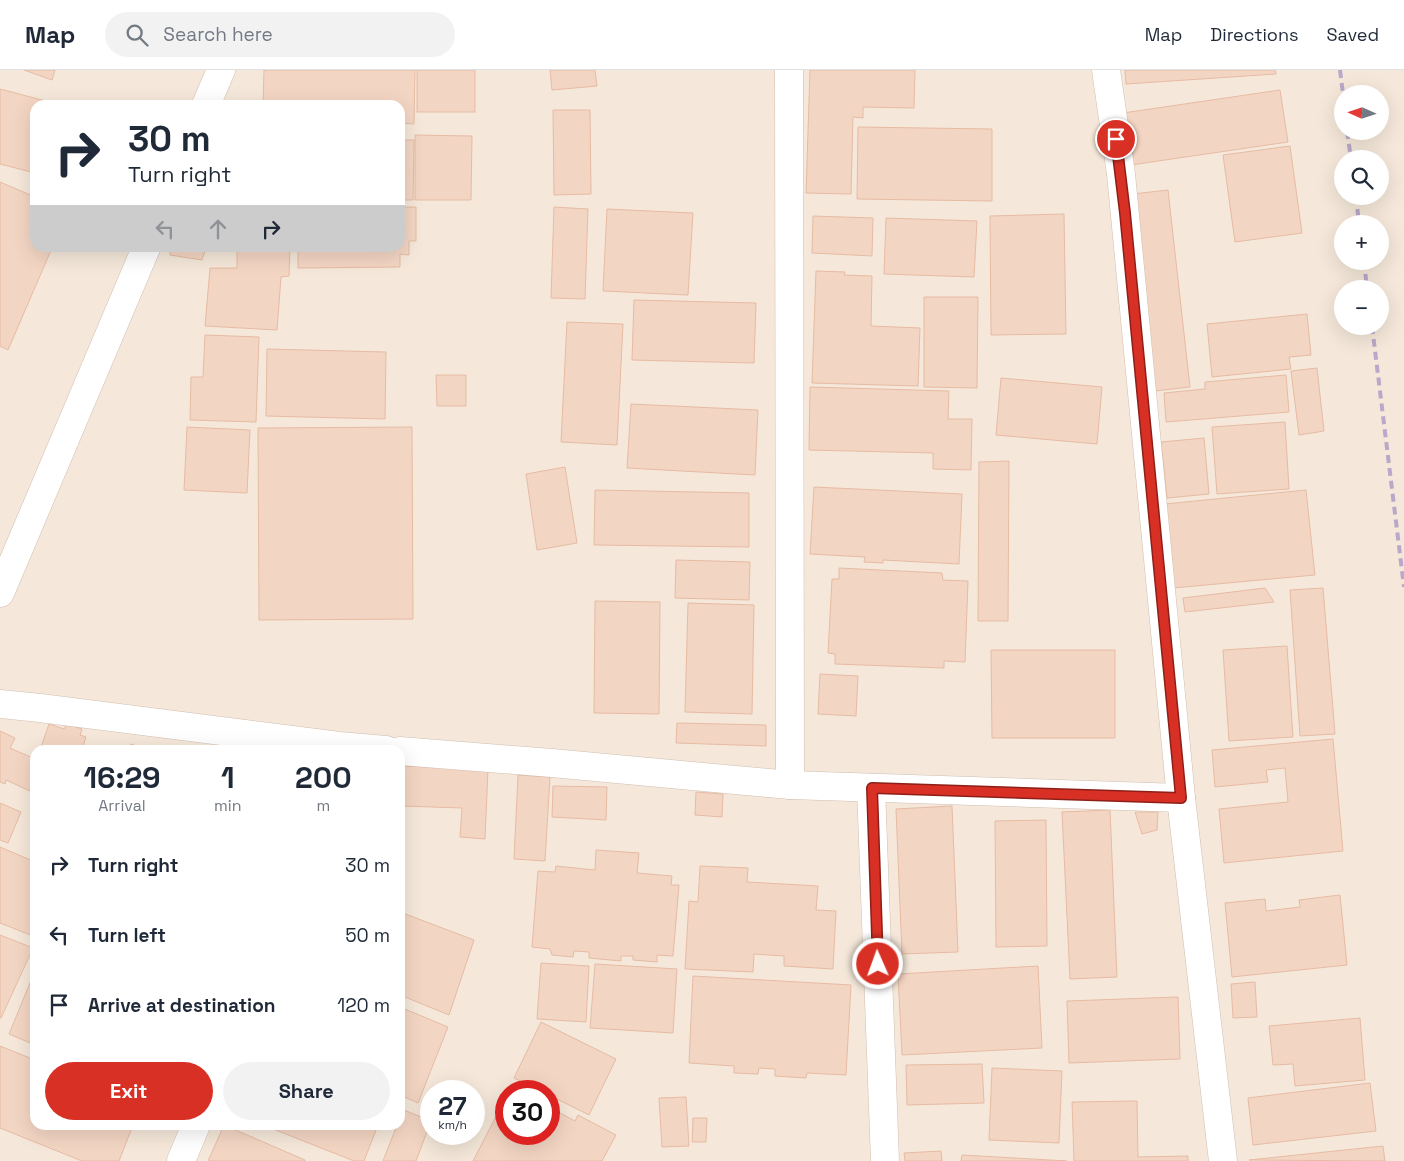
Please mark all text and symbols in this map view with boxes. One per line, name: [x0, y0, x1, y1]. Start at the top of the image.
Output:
search box: [105, 12, 455, 57]
text: Map: [25, 19, 75, 50]
icon: search: [123, 21, 151, 49]
text: Search here: [163, 22, 273, 47]
text: Map: [1145, 23, 1182, 46]
text: Directions: [1210, 23, 1299, 46]
text: Saved: [1327, 23, 1379, 46]
north arrow: [1334, 85, 1389, 140]
map controls: [1334, 85, 1389, 335]
text: 30 m: [128, 117, 211, 161]
pin: [1095, 118, 1137, 160]
icon: right: [45, 120, 110, 185]
icon: arrive: [1102, 125, 1130, 153]
button: search: [1334, 150, 1389, 205]
text: Turn right: [128, 160, 231, 188]
icon: left: [151, 215, 179, 243]
icon: ahead: [204, 215, 232, 243]
icon: right: [257, 215, 285, 243]
button: +: [1334, 215, 1389, 270]
button: −: [1334, 280, 1389, 335]
text: 16:29: [83, 758, 161, 797]
text: 1: [221, 758, 235, 797]
text: 200: [295, 758, 352, 797]
text: Arrival: [98, 795, 146, 816]
text: min: [214, 795, 242, 816]
text: m: [316, 795, 330, 816]
icon: right: [45, 851, 73, 879]
text: Turn right: [88, 853, 178, 878]
text: 30 m: [345, 853, 390, 878]
icon: left: [45, 921, 73, 949]
text: Turn left: [88, 923, 166, 948]
text: 50 m: [345, 923, 390, 948]
position arrow: [851, 937, 903, 989]
icon: arrive: [45, 991, 73, 1019]
text: Arrive at destination: [88, 993, 276, 1018]
text: 120 m: [337, 993, 390, 1018]
button: Exit: [45, 1062, 213, 1120]
button: Share: [223, 1062, 390, 1120]
speed limit sign: 30: [495, 1080, 560, 1145]
text: 27: [438, 1090, 467, 1122]
text: km/h: [438, 1117, 467, 1133]

